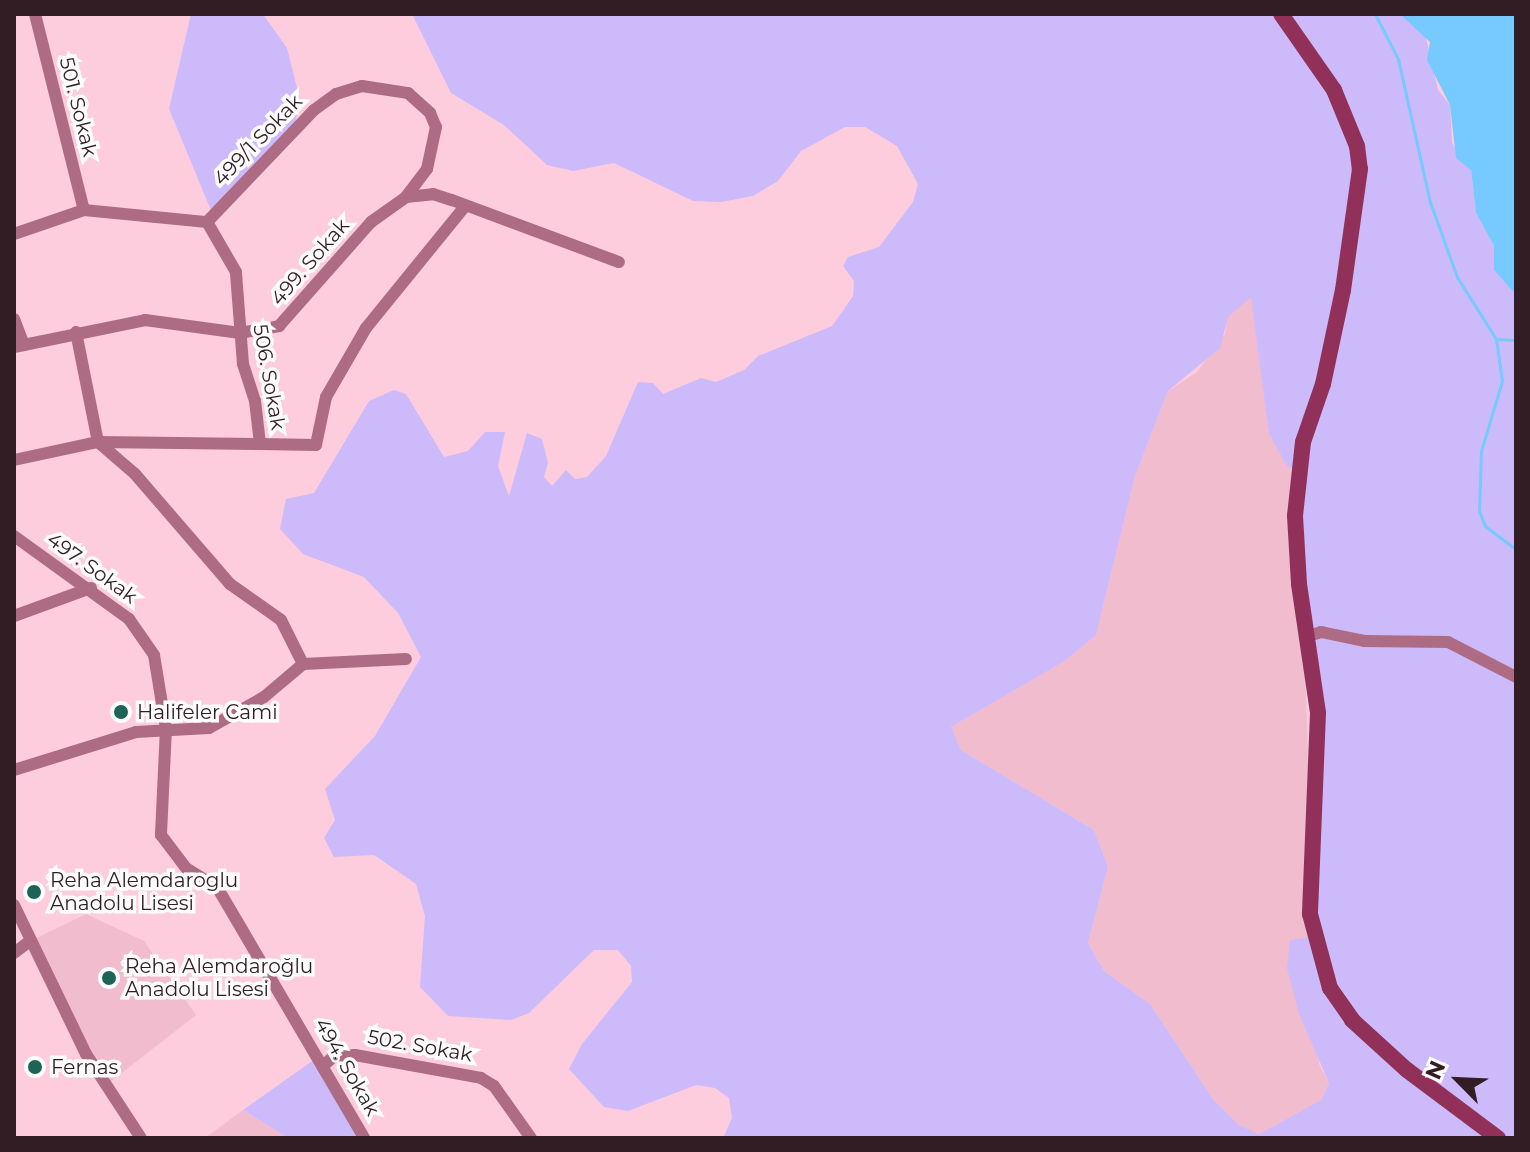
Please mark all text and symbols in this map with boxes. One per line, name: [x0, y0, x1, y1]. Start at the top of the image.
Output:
street label: 501. Sokak: [54, 55, 102, 159]
street label: 499/1 Sokak: [209, 90, 307, 190]
street label: 499. Sokak: [266, 214, 354, 310]
street label: 506. Sokak: [248, 322, 290, 432]
street label: 497. Sokak: [42, 527, 142, 609]
place label: Halifeler Cami: [137, 700, 278, 724]
marker: Halifeler Cami: [112, 703, 130, 721]
place label: Reha Alemdaroglu Anadolu Lisesi: [50, 868, 238, 915]
marker: Reha Alemdaroglu Anadolu Lisesi: [25, 883, 43, 901]
place label: Reha Alemdaroğlu Anadolu Lisesi: [125, 954, 313, 1001]
marker: Reha Alemdaroğlu Anadolu Lisesi: [100, 969, 118, 987]
street label: 494. Sokak: [309, 1014, 385, 1120]
street label: 502. Sokak: [366, 1025, 474, 1067]
north arrow: [1418, 1040, 1498, 1120]
place label: Fernas: [51, 1055, 118, 1079]
text: N: [1420, 1056, 1452, 1084]
marker: Fernas: [26, 1058, 44, 1076]

